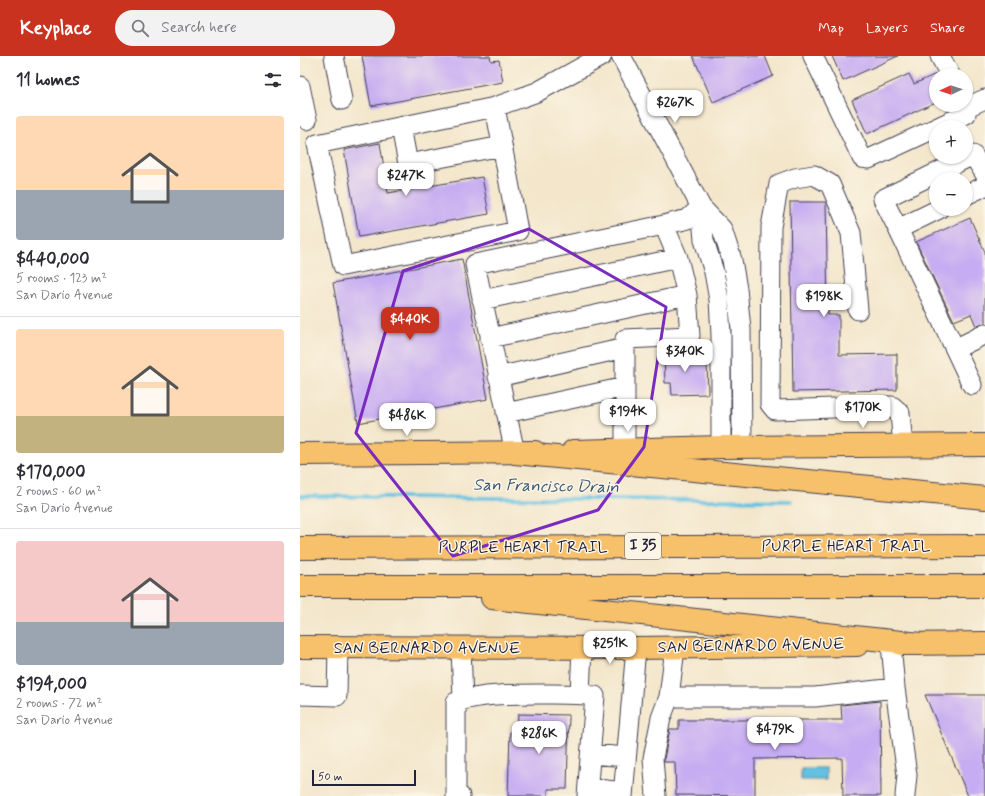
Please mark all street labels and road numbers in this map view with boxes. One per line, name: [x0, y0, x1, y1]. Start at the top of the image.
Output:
road number: I 35: [625, 533, 661, 559]
street label: PURPLE HEART TRAIL: [762, 536, 931, 557]
street label: PURPLE HEART TRAIL: [439, 537, 608, 558]
street label: SAN BERNARDO AVENUE: [658, 634, 844, 658]
street label: SAN BERNARDO AVENUE: [334, 638, 520, 659]

